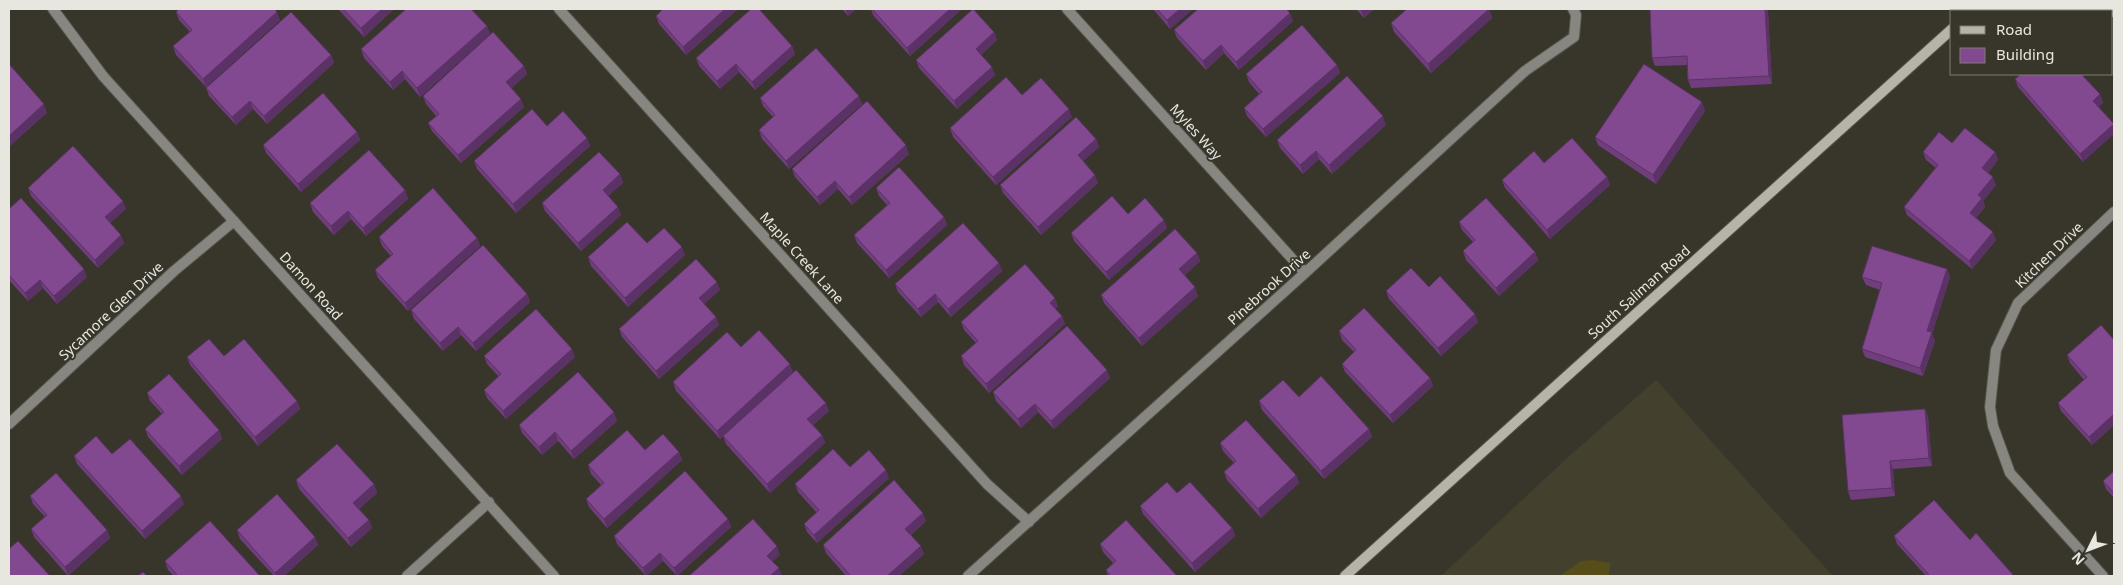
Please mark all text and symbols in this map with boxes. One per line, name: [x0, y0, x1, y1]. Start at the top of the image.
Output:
legend: [1950, 10, 2113, 75]
text: Road: [1996, 19, 2032, 39]
text: Building: [1996, 44, 2054, 64]
street label: Myles Way: [1166, 100, 1227, 164]
street label: Maple Creek Lane: [756, 208, 849, 308]
street label: Kitchen Drive: [2011, 217, 2087, 292]
street label: South Saliman Road: [1583, 240, 1694, 343]
street label: Pinebrook Drive: [1223, 244, 1314, 329]
street label: Damon Road: [276, 248, 347, 324]
street label: Sycamore Glen Drive: [54, 257, 167, 364]
north arrow: [2063, 525, 2113, 575]
text: N: [2067, 548, 2089, 570]

